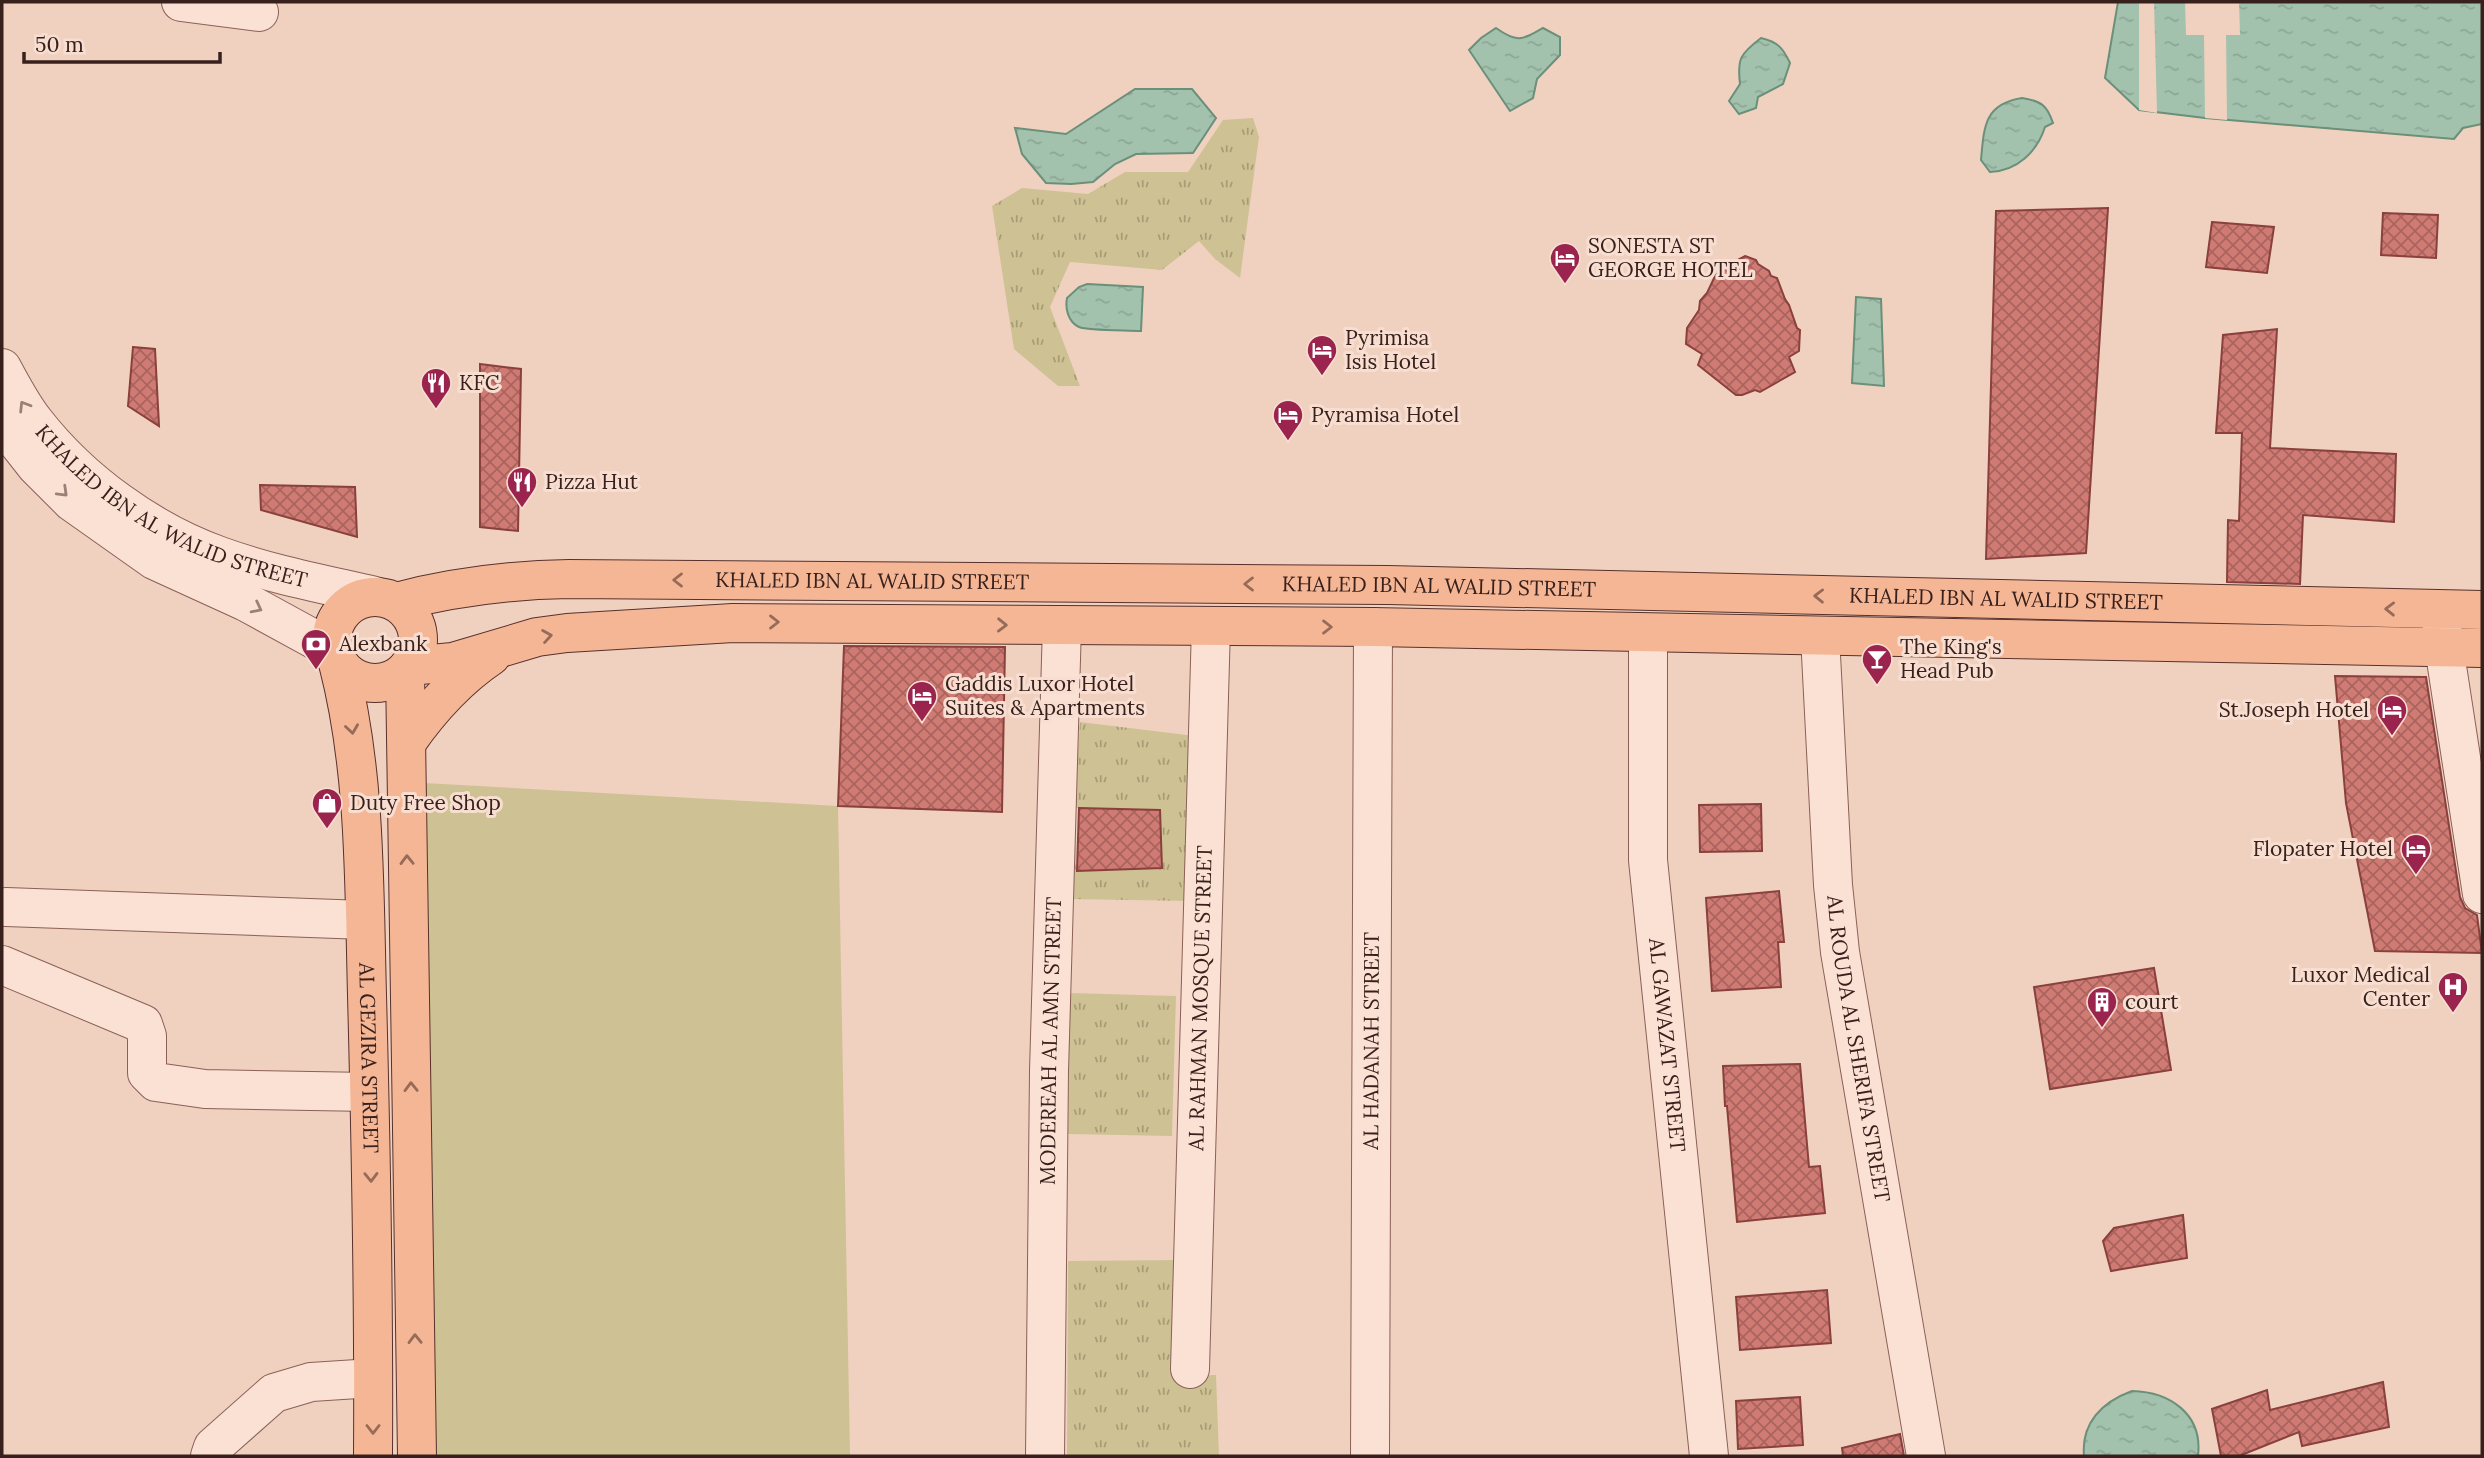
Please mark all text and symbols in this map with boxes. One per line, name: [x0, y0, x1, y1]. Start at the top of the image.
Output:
scale bar: [24, 21, 220, 65]
text: 50 m: [35, 31, 84, 58]
place label: SONESTA ST GEORGE HOTEL: [1588, 232, 1753, 283]
hotel icon: SONESTA ST GEORGE HOTEL: [1548, 241, 1582, 285]
place label: Pyrimisa Isis Hotel: [1345, 324, 1436, 375]
hotel icon: Pyrimisa Isis Hotel: [1305, 333, 1339, 377]
restaurant icon: KFC: [419, 366, 453, 410]
place label: KFC: [459, 369, 500, 396]
hotel icon: Pyramisa Hotel: [1271, 398, 1305, 442]
one-way arrow: [20, 400, 33, 413]
place label: Pyramisa Hotel: [1311, 401, 1459, 428]
street label: KHALED IBN AL WALID STREET: [30, 419, 310, 593]
restaurant icon: Pizza Hut: [505, 465, 539, 509]
place label: Pizza Hut: [545, 468, 639, 495]
one-way arrow: [55, 484, 68, 497]
street label: KHALED IBN AL WALID STREET: [715, 566, 1029, 595]
street label: KHALED IBN AL WALID STREET: [1282, 570, 1596, 603]
one-way arrow: [673, 572, 683, 588]
one-way arrow: [1243, 577, 1254, 592]
street label: KHALED IBN AL WALID STREET: [1849, 582, 2163, 616]
one-way arrow: [1813, 588, 1824, 603]
one-way arrow: [250, 599, 262, 613]
one-way arrow: [2384, 601, 2395, 616]
one-way arrow: [769, 615, 780, 630]
one-way arrow: [996, 617, 1007, 632]
one-way arrow: [1322, 619, 1333, 635]
bank icon: Alexbank: [299, 627, 333, 671]
one-way arrow: [541, 629, 553, 644]
place label: Alexbank: [338, 630, 428, 657]
place label: The King's Head Pub: [1900, 633, 2002, 684]
bar icon: The King's Head Pub: [1860, 642, 1894, 686]
place label: Gaddis Luxor Hotel Suites & Apartments: [945, 670, 1145, 721]
hotel icon: Gaddis Luxor Hotel Suites & Apartments: [905, 679, 939, 723]
hotel icon: St.Joseph Hotel: [2375, 693, 2409, 737]
place label: St.Joseph Hotel: [2219, 696, 2369, 723]
one-way arrow: [344, 723, 359, 735]
shop icon: Duty Free Shop: [310, 786, 344, 830]
place label: Duty Free Shop: [350, 789, 501, 816]
hotel icon: Flopater Hotel: [2399, 832, 2433, 876]
place label: Flopater Hotel: [2253, 835, 2393, 862]
street label: AL RAHMAN MOSQUE STREET: [1182, 845, 1218, 1152]
one-way arrow: [400, 854, 415, 865]
street label: AL ROUDA AL SHERIFA STREET: [1821, 893, 1896, 1204]
street label: MODEREAH AL AMN STREET: [1034, 896, 1067, 1185]
street label: AL HADANAH STREET: [1357, 932, 1385, 1151]
street label: AL GAWAZAT STREET: [1643, 936, 1692, 1153]
street label: AL GEZIRA STREET: [353, 961, 385, 1153]
place label: Luxor Medical Center: [2291, 961, 2430, 1012]
hospital icon: Luxor Medical Center: [2436, 970, 2470, 1014]
building icon: court: [2085, 985, 2119, 1029]
place label: court: [2125, 988, 2179, 1015]
one-way arrow: [403, 1081, 419, 1092]
one-way arrow: [363, 1171, 378, 1182]
one-way arrow: [407, 1333, 423, 1344]
one-way arrow: [365, 1424, 381, 1434]

